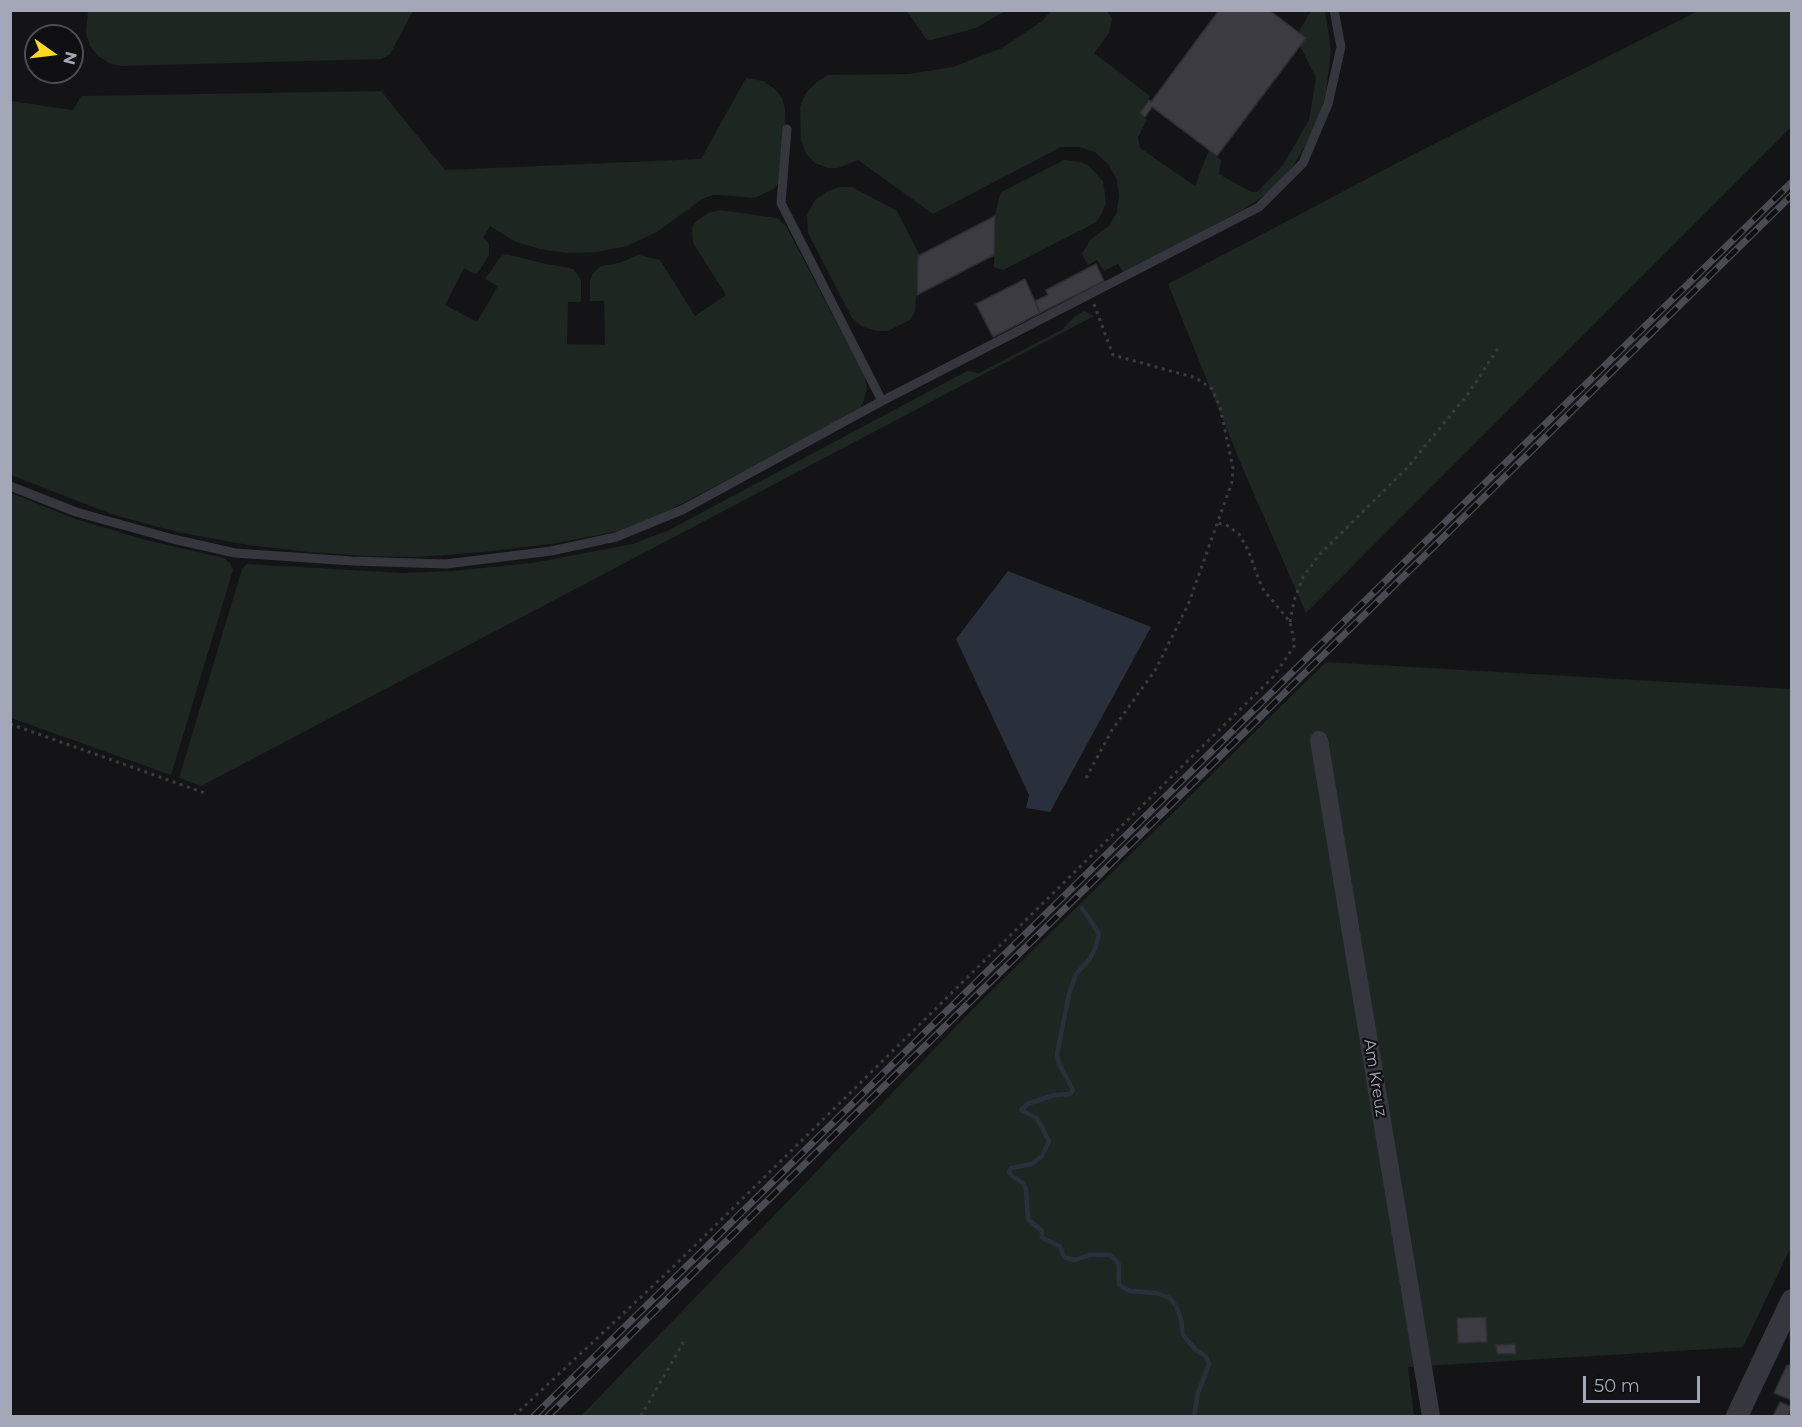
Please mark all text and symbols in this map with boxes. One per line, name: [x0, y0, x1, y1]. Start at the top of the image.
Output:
north arrow: [24, 24, 84, 84]
text: N: [59, 49, 81, 67]
street label: Am Kreuz: [1359, 1038, 1391, 1118]
scale bar: [1586, 1364, 1703, 1402]
text: 50 m: [1594, 1375, 1640, 1397]

